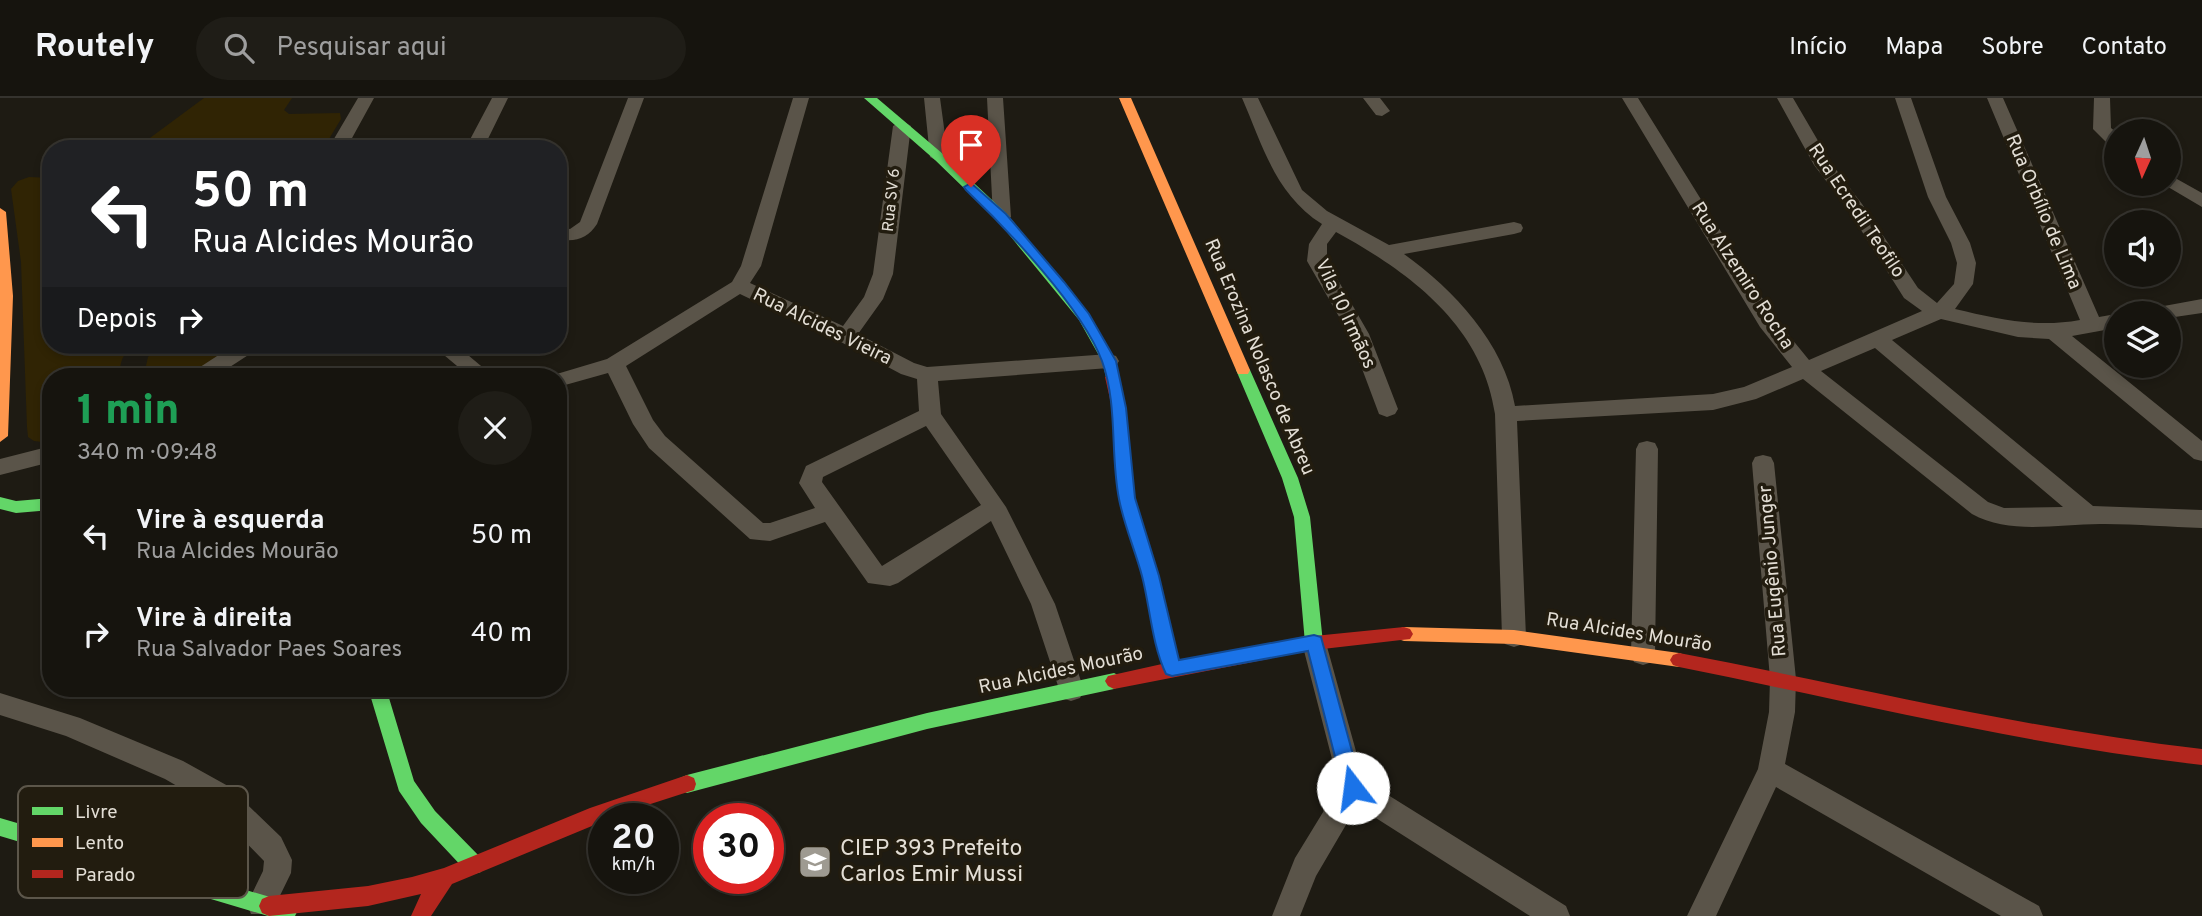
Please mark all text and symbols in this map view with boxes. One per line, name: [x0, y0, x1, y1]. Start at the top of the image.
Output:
search box: [196, 17, 686, 80]
text: Routely: [35, 27, 154, 69]
icon: search: [220, 29, 258, 67]
text: Pesquisar aqui: [276, 32, 447, 65]
text: Início: [1789, 33, 1847, 63]
text: Mapa: [1885, 33, 1943, 63]
text: Sobre: [1981, 33, 2044, 63]
text: Contato: [2082, 33, 2167, 63]
pin: [941, 115, 1001, 187]
north arrow: [2104, 119, 2180, 196]
map controls: [2104, 119, 2181, 378]
icon: arrive: [952, 126, 990, 164]
street label: Rua Orbílio de Lima: [1999, 131, 2087, 293]
street label: Rua Ecredil Teofilo: [1802, 139, 1910, 283]
text: 50 m: [192, 163, 309, 225]
street label: Rua SV 6: [879, 167, 905, 233]
icon: left: [77, 168, 168, 259]
street label: Rua Alzemiro Rocha: [1685, 198, 1799, 354]
button: sound: [2104, 210, 2181, 287]
text: Rua Alcides Mourão: [192, 224, 474, 264]
street label: Rua Erozina Nolasco de Abreu: [1198, 235, 1320, 479]
street label: Vila 10 Irmãos: [1309, 255, 1381, 373]
street label: Rua Alcides Vieira: [749, 283, 895, 371]
icon: right: [171, 301, 209, 339]
button: layers: [2104, 301, 2181, 378]
text: Depois: [77, 304, 157, 337]
text: 1 min: [77, 386, 180, 439]
button: close: [458, 391, 532, 465]
text: 340 m · 09:48: [77, 439, 218, 468]
street label: Rua Eugênio Junger: [1754, 484, 1792, 658]
text: Vire à esquerda: [136, 505, 324, 538]
icon: left: [77, 517, 115, 555]
text: 50 m: [471, 520, 532, 553]
text: Rua Alcides Mourão: [136, 538, 339, 567]
text: Vire à direita: [136, 603, 292, 636]
street label: Rua Alcides Mourão: [1544, 608, 1714, 658]
icon: right: [77, 615, 115, 653]
text: 40 m: [471, 618, 532, 651]
text: Rua Salvador Paes Soares: [136, 636, 402, 665]
street label: Rua Alcides Mourão: [977, 642, 1145, 700]
position arrow: [1316, 751, 1390, 825]
legend: [18, 786, 248, 898]
text: Livre: [75, 801, 118, 825]
speed limit sign: 30: [693, 803, 784, 894]
text: 20: [611, 817, 656, 861]
text: Lento: [75, 832, 124, 856]
place label: CIEP 393 Prefeito Carlos Emir Mussi: [840, 835, 1023, 890]
school or university icon: CIEP 393 Prefeito Carlos Emir Mussi: [796, 843, 834, 881]
text: km/h: [612, 854, 655, 877]
text: Parado: [75, 864, 135, 888]

